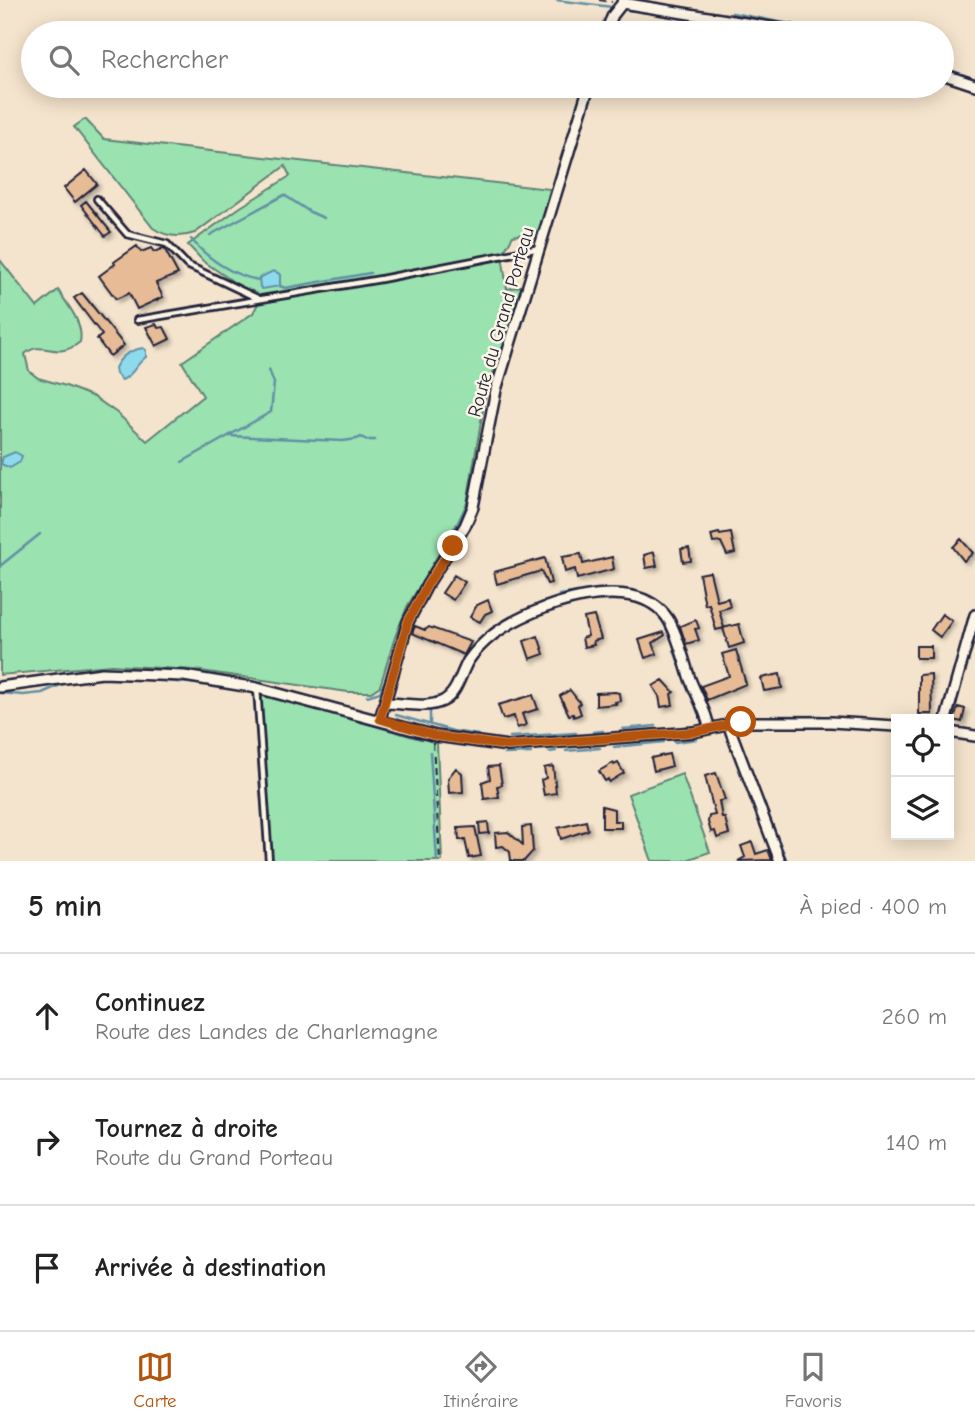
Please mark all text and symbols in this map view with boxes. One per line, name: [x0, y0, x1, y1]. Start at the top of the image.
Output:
search box: [21, 21, 954, 98]
icon: search: [45, 41, 83, 79]
text: Rechercher: [101, 45, 228, 75]
street label: Route du Grand Porteau: [463, 224, 539, 420]
route end: [437, 530, 468, 561]
route start: [725, 706, 756, 737]
map controls: [891, 714, 954, 840]
button: locate: [891, 714, 954, 777]
button: layers: [891, 777, 954, 840]
text: 5 min: [28, 889, 102, 924]
text: À pied · 400 m: [800, 893, 947, 920]
text: Continuez: [95, 988, 205, 1018]
icon: ahead: [28, 997, 66, 1035]
text: 260 m: [882, 1003, 947, 1030]
text: Route des Landes de Charlemagne: [95, 1018, 438, 1045]
text: Tournez à droite: [95, 1114, 278, 1144]
icon: right: [28, 1123, 66, 1161]
text: 140 m: [886, 1129, 947, 1156]
text: Route du Grand Porteau: [95, 1144, 333, 1171]
icon: arrive: [28, 1249, 66, 1287]
text: Arrivée à destination: [95, 1253, 326, 1283]
tab: Carte: [133, 1348, 177, 1412]
tab: Itinéraire: [443, 1348, 518, 1412]
tab: Favoris: [785, 1348, 842, 1412]

